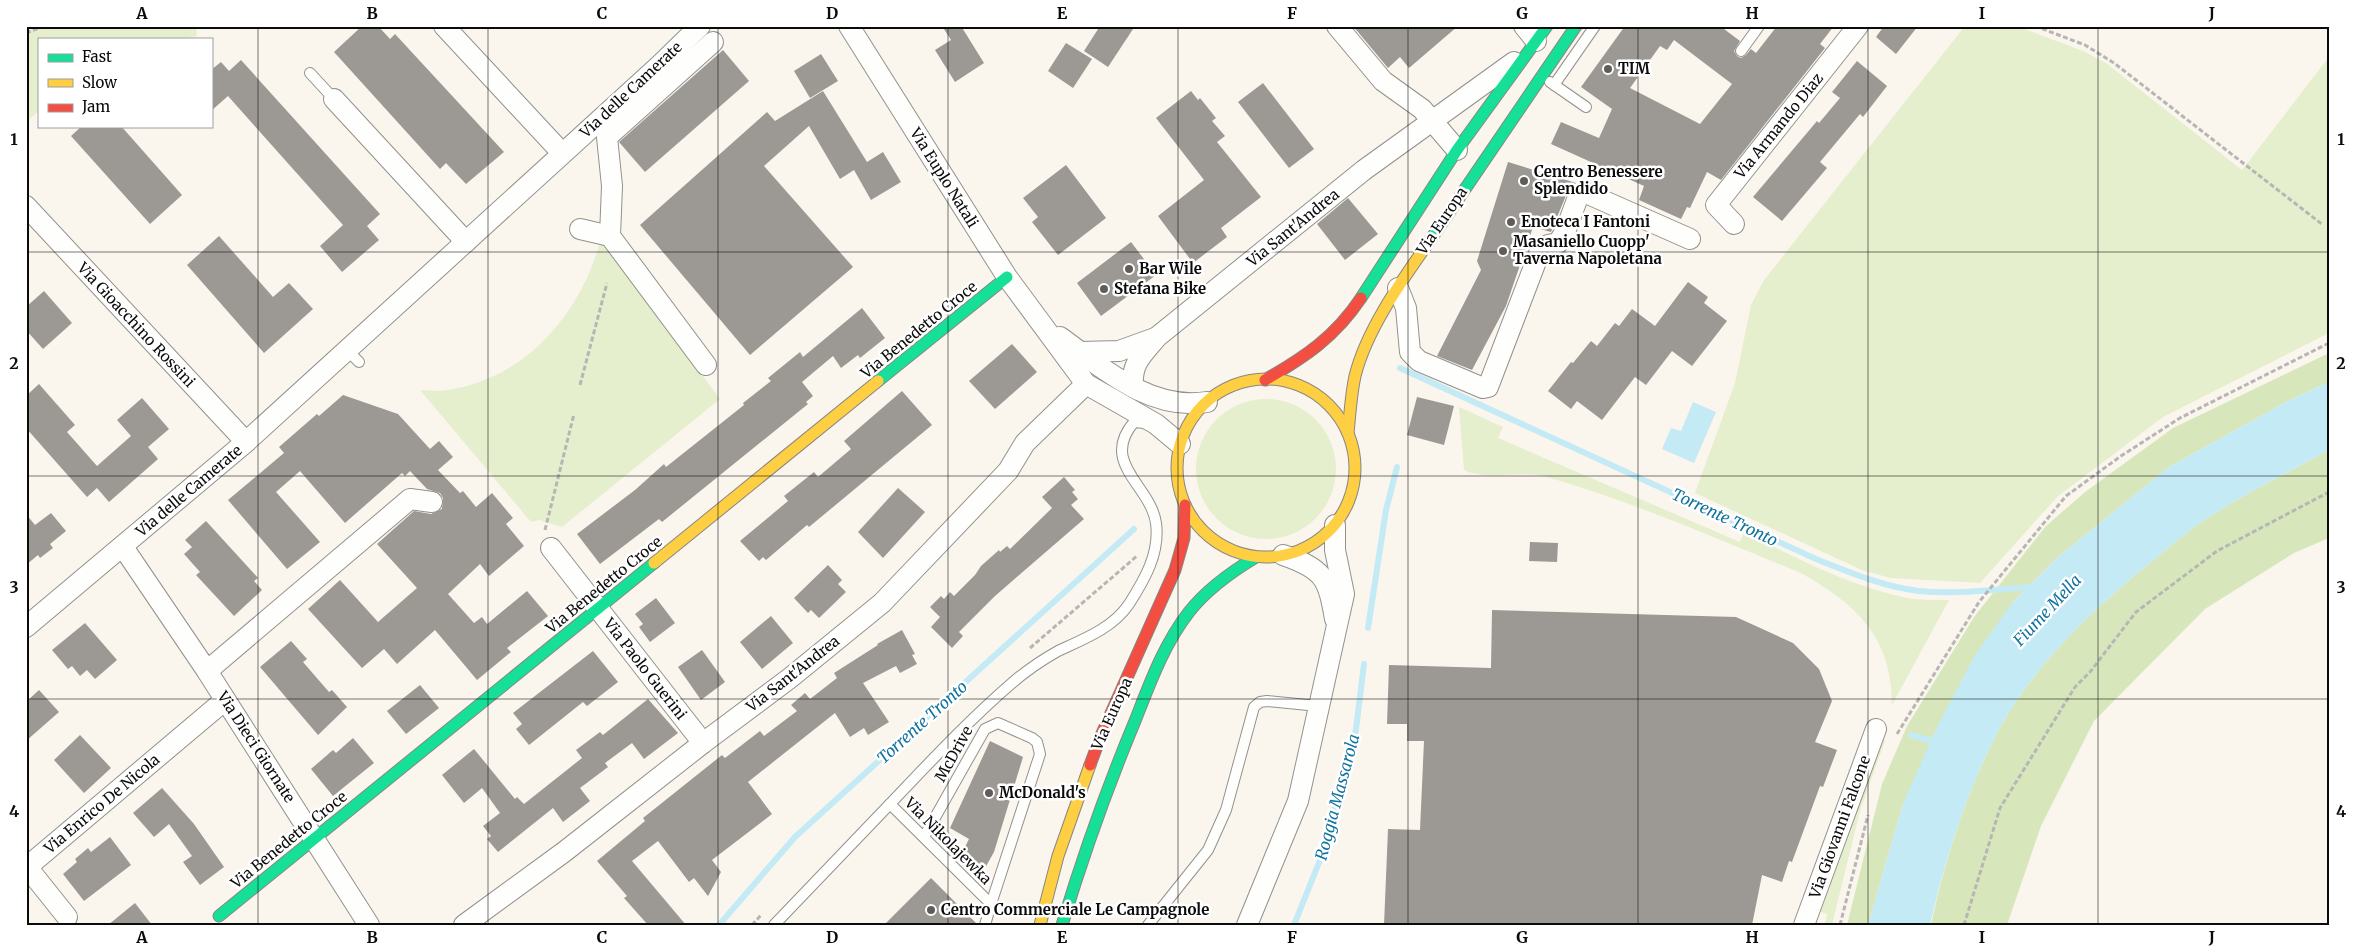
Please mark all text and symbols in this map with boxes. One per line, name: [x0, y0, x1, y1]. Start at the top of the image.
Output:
text: A: [135, 3, 148, 23]
text: B: [366, 3, 378, 23]
text: C: [597, 3, 607, 23]
text: D: [826, 3, 838, 23]
text: E: [1057, 3, 1068, 23]
text: F: [1287, 3, 1297, 23]
text: G: [1516, 3, 1528, 23]
text: H: [1745, 3, 1759, 23]
text: I: [1979, 3, 1985, 23]
text: J: [2208, 3, 2215, 23]
street label: Via delle Camerate: [575, 37, 686, 142]
legend: [38, 38, 212, 128]
text: Fast: [82, 47, 112, 66]
place label: TIM: [1618, 59, 1651, 78]
marker: TIM: [1602, 63, 1614, 75]
street label: Via Armando Diaz: [1730, 69, 1827, 183]
text: Slow: [82, 73, 117, 92]
text: Jam: [81, 97, 110, 116]
street label: Via Euplo Natali: [906, 124, 983, 231]
text: 1: [10, 129, 18, 149]
text: 1: [2337, 129, 2345, 149]
place label: Centro Benessere Splendido: [1534, 162, 1663, 198]
marker: Centro Benessere Splendido: [1518, 175, 1530, 187]
street label: Via Europa: [1411, 183, 1471, 259]
street label: Via Sant'Andrea: [1242, 185, 1343, 271]
place label: Enoteca I Fantoni: [1521, 212, 1650, 231]
marker: Enoteca I Fantoni: [1505, 216, 1517, 228]
place label: Masaniello Cuopp' Taverna Napoletana: [1513, 232, 1662, 268]
marker: Masaniello Cuopp' Taverna Napoletana: [1497, 245, 1509, 257]
street label: Via Gioacchino Rossini: [73, 258, 199, 391]
place label: Bar Wile: [1139, 259, 1202, 278]
marker: Bar Wile: [1123, 263, 1135, 275]
street label: Via Benedetto Croce: [856, 277, 981, 383]
place label: Stefana Bike: [1114, 279, 1206, 298]
marker: Stefana Bike: [1098, 283, 1110, 295]
text: 2: [9, 353, 19, 373]
text: 2: [2336, 353, 2346, 373]
street label: Via delle Camerate: [131, 441, 246, 541]
water label: Torrente Tronto: [1669, 484, 1781, 550]
street label: Via Benedetto Croce: [541, 532, 666, 638]
water label: Fiume Mella: [2008, 570, 2085, 651]
text: 3: [9, 577, 19, 597]
text: 3: [2336, 577, 2346, 597]
street label: Via Paolo Guerini: [599, 613, 691, 723]
street label: Via Sant'Andrea: [741, 631, 843, 717]
street label: Via Europa: [1087, 674, 1136, 754]
water label: Torrente Tronto: [873, 676, 971, 768]
street label: Via Dieci Giornate: [213, 687, 300, 806]
street label: McDrive: [930, 722, 977, 785]
water label: Roggia Massarola: [1311, 732, 1363, 862]
street label: Via Enrico De Nicola: [39, 750, 163, 858]
street label: Via Giovanni Falcone: [1805, 753, 1874, 902]
place label: McDonald's: [999, 783, 1086, 802]
street label: Via Benedetto Croce: [226, 787, 351, 893]
marker: McDonald's: [983, 787, 995, 799]
street label: Via Nikolajewka: [900, 792, 996, 888]
text: 4: [9, 801, 19, 821]
text: 4: [2336, 801, 2346, 821]
place label: Centro Commerciale Le Campagnole: [941, 900, 1209, 919]
marker: Centro Commerciale Le Campagnole: [925, 904, 937, 916]
text: A: [135, 927, 148, 947]
text: B: [366, 927, 378, 947]
text: C: [597, 927, 607, 947]
text: D: [826, 927, 838, 947]
text: E: [1057, 927, 1068, 947]
text: F: [1287, 927, 1297, 947]
text: G: [1516, 927, 1528, 947]
text: H: [1745, 927, 1759, 947]
text: I: [1979, 927, 1985, 947]
text: J: [2208, 927, 2215, 947]

